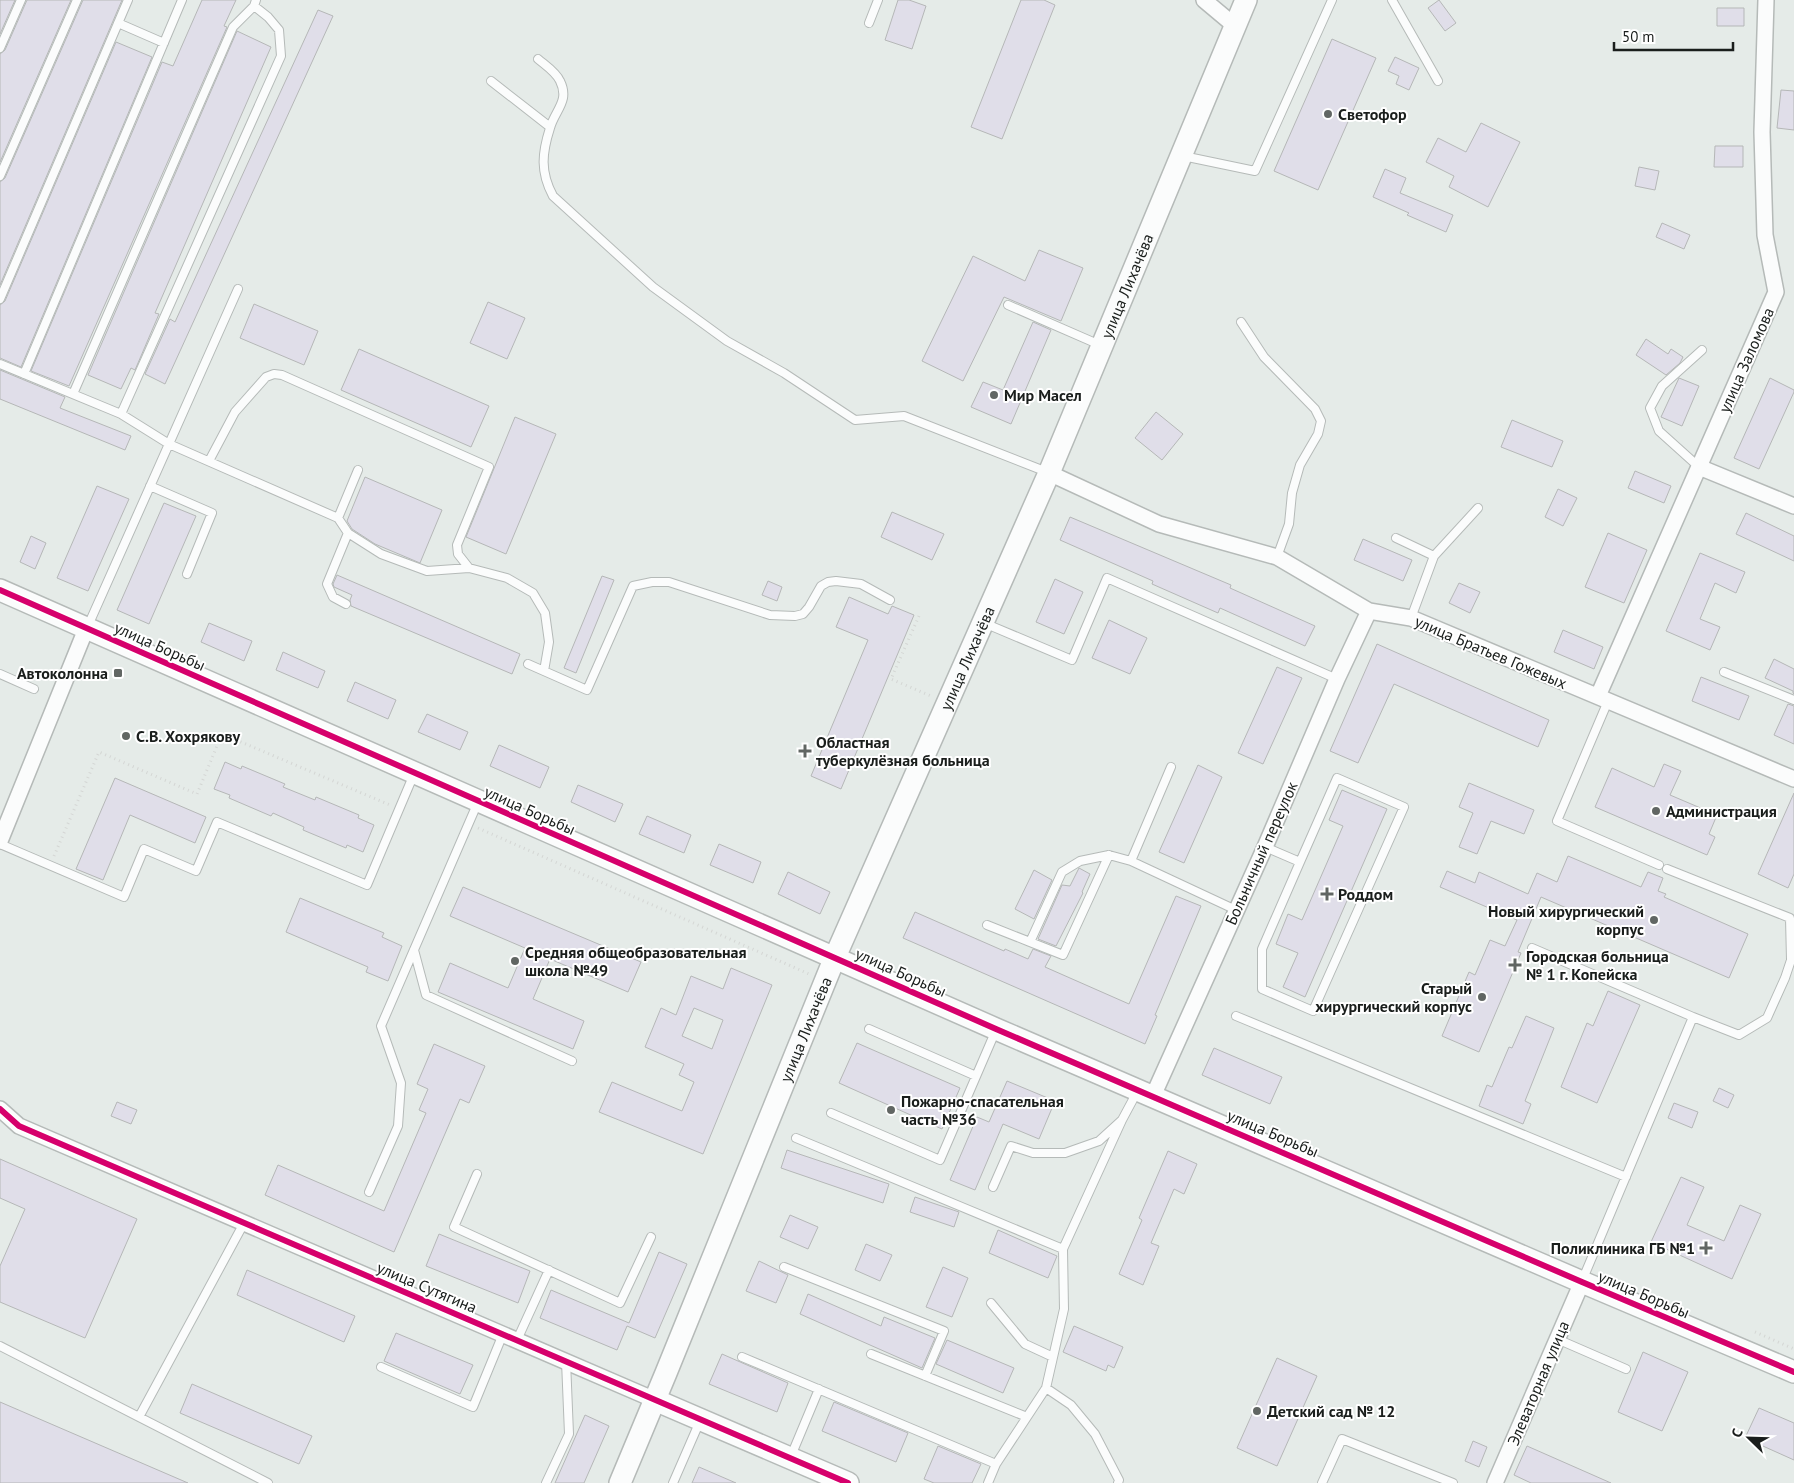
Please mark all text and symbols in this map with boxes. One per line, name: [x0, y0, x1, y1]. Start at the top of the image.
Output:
scale bar: [1614, 20, 1733, 52]
text: 50 m: [1622, 27, 1655, 46]
place label: Светофор: [1338, 104, 1407, 124]
marker: Светофор: [1322, 108, 1334, 120]
street label: улица Лихачёва: [1096, 231, 1158, 341]
street label: улица Заломова: [1714, 304, 1778, 416]
place label: Мир Масел: [1004, 385, 1082, 405]
marker: Мир Масел: [988, 389, 1000, 401]
street label: улица Лихачёва: [935, 603, 999, 713]
street label: улица Братьев Гожевых: [1412, 611, 1570, 693]
street label: улица Борьбы: [111, 617, 209, 675]
place label: Автоколонна: [17, 663, 108, 683]
marker: Автоколонна: [112, 667, 124, 679]
place label: С.В. Хохрякову: [136, 726, 241, 746]
marker: С.В. Хохрякову: [120, 730, 132, 742]
place label: Областная туберкулёзная больница: [816, 732, 990, 770]
marker: Областная туберкулёзная больница: [798, 744, 812, 758]
street label: Больничный переулок: [1220, 778, 1302, 928]
street label: улица Борьбы: [481, 781, 579, 839]
place label: Администрация: [1666, 801, 1777, 821]
marker: Администрация: [1650, 805, 1662, 817]
place label: Роддом: [1338, 884, 1393, 904]
marker: Роддом: [1320, 887, 1334, 901]
place label: Новый хирургический корпус: [1488, 901, 1644, 939]
marker: Новый хирургический корпус: [1648, 914, 1660, 926]
place label: Средняя общеобразовательная школа №49: [525, 942, 747, 980]
street label: улица Борьбы: [852, 943, 950, 1001]
place label: Городская больница № 1 г. Копейска: [1526, 946, 1669, 984]
marker: Средняя общеобразовательная школа №49: [509, 955, 521, 967]
marker: Городская больница № 1 г. Копейска: [1508, 958, 1522, 972]
street label: улица Лихачёва: [775, 974, 836, 1085]
place label: Старый хирургический корпус: [1315, 978, 1472, 1016]
marker: Старый хирургический корпус: [1476, 991, 1488, 1003]
place label: Пожарно-спасательная часть №36: [901, 1091, 1064, 1129]
marker: Пожарно-спасательная часть №36: [885, 1104, 897, 1116]
street label: улица Борьбы: [1224, 1105, 1322, 1161]
place label: Поликлиника ГБ №1: [1551, 1238, 1695, 1258]
marker: Поликлиника ГБ №1: [1699, 1241, 1713, 1255]
street label: улица Сутягина: [374, 1257, 480, 1317]
street label: улица Борьбы: [1595, 1266, 1693, 1322]
street label: Элеваторная улица: [1503, 1318, 1573, 1448]
place label: Детский сад № 12: [1267, 1401, 1395, 1421]
marker: Детский сад № 12: [1251, 1405, 1263, 1417]
north arrow: [1724, 1413, 1774, 1463]
text: С: [1727, 1426, 1747, 1440]

